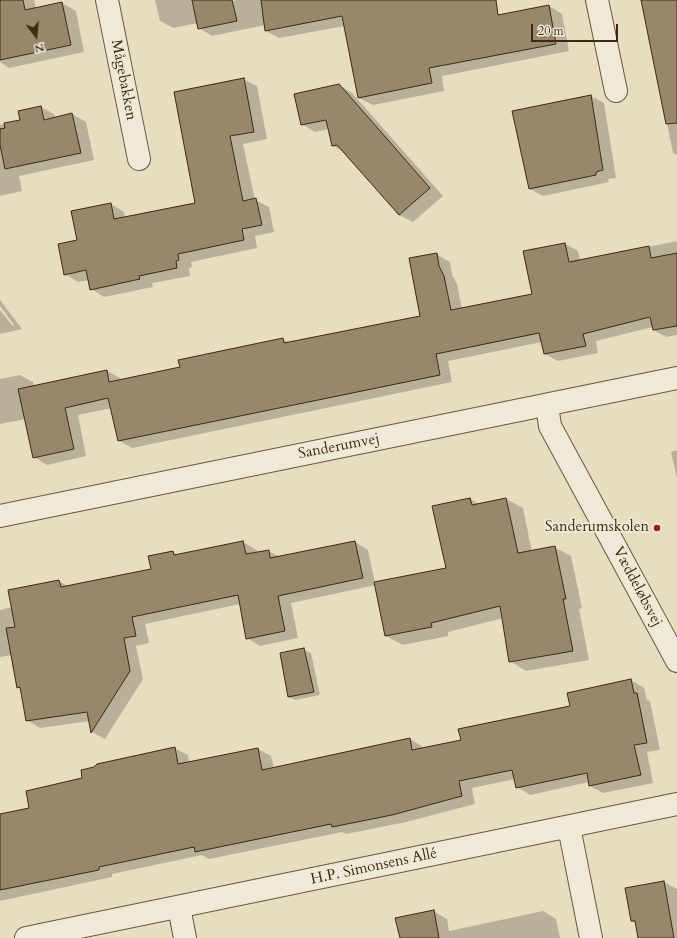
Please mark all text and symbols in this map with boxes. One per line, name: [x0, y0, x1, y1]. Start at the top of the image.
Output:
north arrow: [16, 16, 56, 56]
scale bar: [533, 16, 620, 42]
text: 20 m: [538, 23, 564, 39]
street label: Mågebakken: [106, 38, 140, 122]
text: N: [33, 39, 46, 57]
street label: Sanderumvej: [297, 430, 381, 464]
place label: Sanderumskolen: [545, 519, 649, 537]
marker: Sanderumskolen: [652, 523, 662, 533]
street label: Væddeløbsvej: [608, 544, 666, 630]
street label: H.P. Simonsens Allé: [309, 845, 439, 889]

